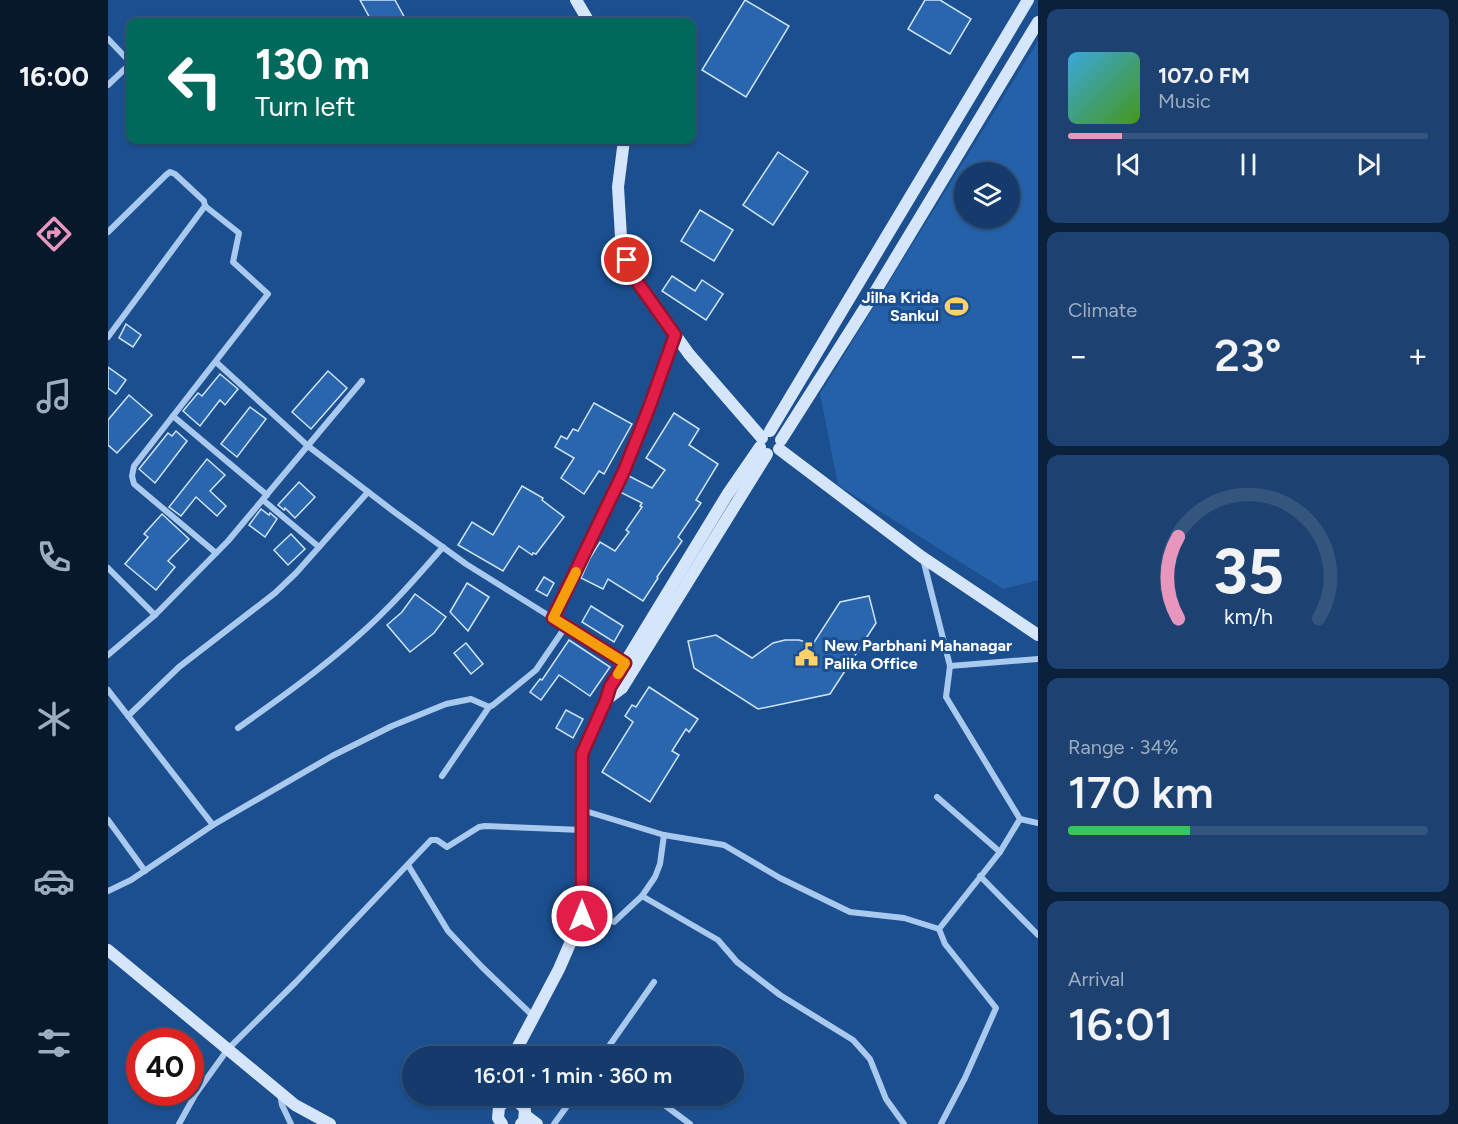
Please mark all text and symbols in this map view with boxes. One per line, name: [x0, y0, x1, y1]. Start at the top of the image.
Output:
text: 130 m: [255, 39, 370, 90]
icon: left: [156, 42, 234, 120]
text: 16:00: [19, 60, 89, 93]
text: 107.0 FM: [1158, 62, 1250, 89]
text: Music: [1158, 89, 1211, 113]
text: Turn left: [255, 90, 355, 123]
icon: previous: [1112, 148, 1145, 181]
icon: pause: [1232, 148, 1265, 181]
icon: next: [1352, 148, 1385, 181]
map controls: [954, 162, 1020, 228]
button: layers: [954, 162, 1020, 228]
icon: directions: [33, 213, 75, 255]
pin: [601, 234, 652, 285]
icon: arrive: [610, 243, 643, 276]
place label: Jilha Krida Sankul: [862, 288, 939, 325]
sports icon: Jilha Krida Sankul: [944, 293, 970, 319]
text: Climate: [1068, 298, 1137, 322]
text: 23°: [1214, 328, 1282, 382]
text: −: [1068, 336, 1089, 375]
text: +: [1407, 336, 1428, 375]
icon: music: [33, 375, 75, 417]
text: 35: [1213, 534, 1283, 609]
icon: phone: [33, 536, 75, 578]
text: km/h: [1224, 604, 1272, 629]
place label: New Parbhani Mahanagar Palika Office: [824, 636, 1012, 673]
public building icon: New Parbhani Mahanagar Palika Office: [793, 641, 819, 667]
icon: climate: [33, 698, 75, 740]
text: Range · 34%: [1068, 735, 1179, 759]
text: 170 km: [1068, 765, 1214, 819]
icon: car: [33, 860, 75, 902]
position arrow: [550, 884, 614, 948]
text: Arrival: [1068, 967, 1124, 991]
text: 16:01: [1068, 997, 1173, 1051]
icon: filters: [33, 1022, 75, 1064]
speed limit sign: 40: [126, 1028, 204, 1106]
text: 16:01 · 1 min · 360 m: [474, 1062, 672, 1089]

